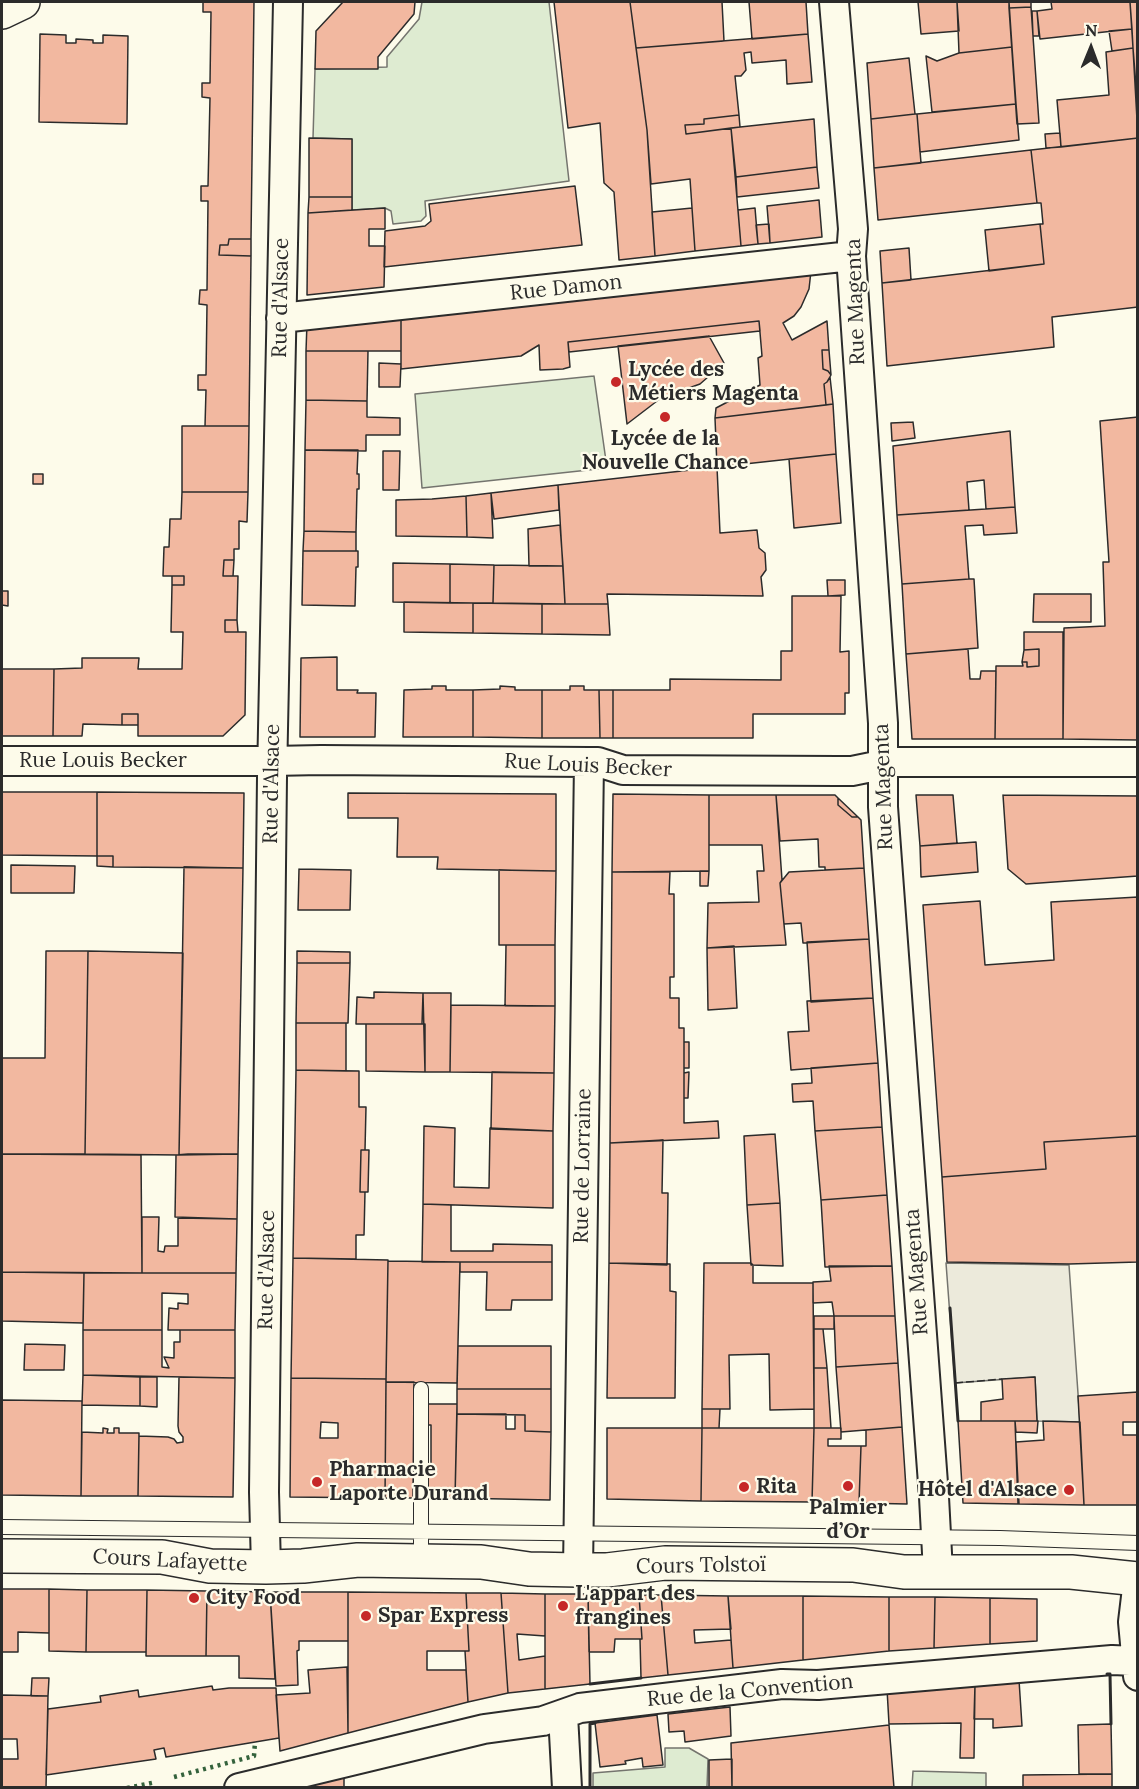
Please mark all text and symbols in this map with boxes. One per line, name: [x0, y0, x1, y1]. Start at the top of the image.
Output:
north arrow: [1061, 18, 1121, 78]
text: N: [1085, 20, 1098, 40]
street label: Rue d'Alsace: [267, 238, 295, 358]
street label: Rue Magenta: [841, 238, 871, 366]
street label: Rue Damon: [509, 270, 623, 306]
place label: Lycée des Métiers Magenta: [628, 357, 799, 407]
marker: Lycée des Métiers Magenta: [609, 375, 623, 389]
marker: Lycée de la Nouvelle Chance: [658, 410, 672, 424]
place label: Lycée de la Nouvelle Chance: [582, 426, 748, 476]
street label: Rue Magenta: [869, 723, 899, 851]
street label: Rue d'Alsace: [258, 724, 286, 844]
street label: Rue Louis Becker: [19, 748, 187, 774]
street label: Rue Louis Becker: [504, 749, 672, 783]
street label: Rue de Lorraine: [569, 1088, 597, 1244]
street label: Rue Magenta: [900, 1208, 934, 1336]
street label: Rue d'Alsace: [253, 1210, 281, 1330]
place label: Pharmacie Laporte Durand: [329, 1457, 489, 1507]
place label: Rita: [756, 1474, 797, 1500]
marker: Pharmacie Laporte Durand: [310, 1475, 324, 1489]
place label: Hôtel d'Alsace: [918, 1477, 1057, 1503]
marker: Palmier d’Or: [841, 1479, 855, 1493]
marker: Rita: [737, 1480, 751, 1494]
marker: Hôtel d'Alsace: [1062, 1483, 1076, 1497]
place label: Palmier d’Or: [809, 1495, 887, 1545]
street label: Cours Lafayette: [92, 1544, 248, 1578]
street label: Cours Tolstoï: [636, 1552, 766, 1580]
place label: L'appart des frangines: [575, 1581, 695, 1631]
place label: City Food: [206, 1585, 300, 1611]
marker: City Food: [187, 1591, 201, 1605]
marker: L'appart des frangines: [556, 1599, 570, 1613]
place label: Spar Express: [378, 1603, 508, 1629]
marker: Spar Express: [359, 1609, 373, 1623]
street label: Rue de la Convention: [646, 1669, 854, 1713]

